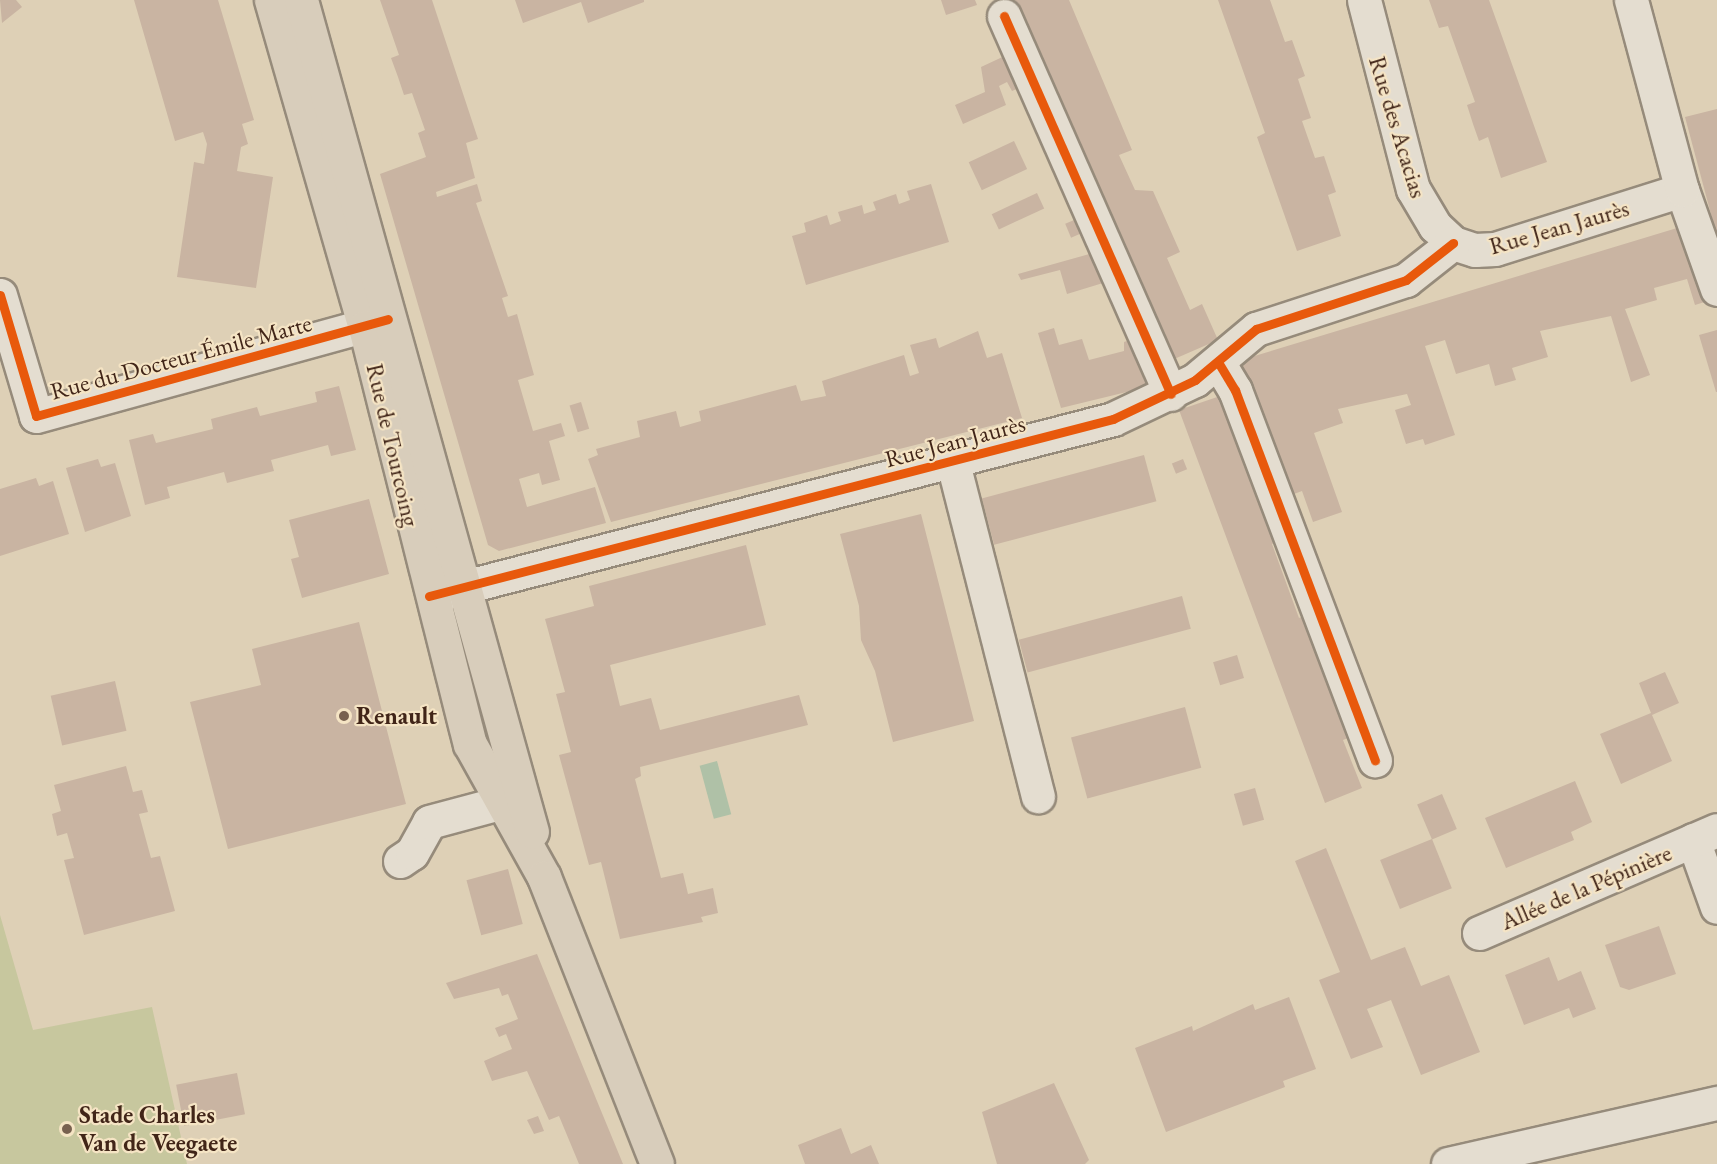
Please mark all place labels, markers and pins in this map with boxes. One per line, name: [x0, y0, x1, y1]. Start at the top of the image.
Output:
place label: Renault: [356, 702, 437, 730]
marker: Renault: [337, 709, 351, 723]
place label: Stade Charles Van de Veegaete: [79, 1101, 237, 1157]
marker: Stade Charles Van de Veegaete: [60, 1122, 74, 1136]

